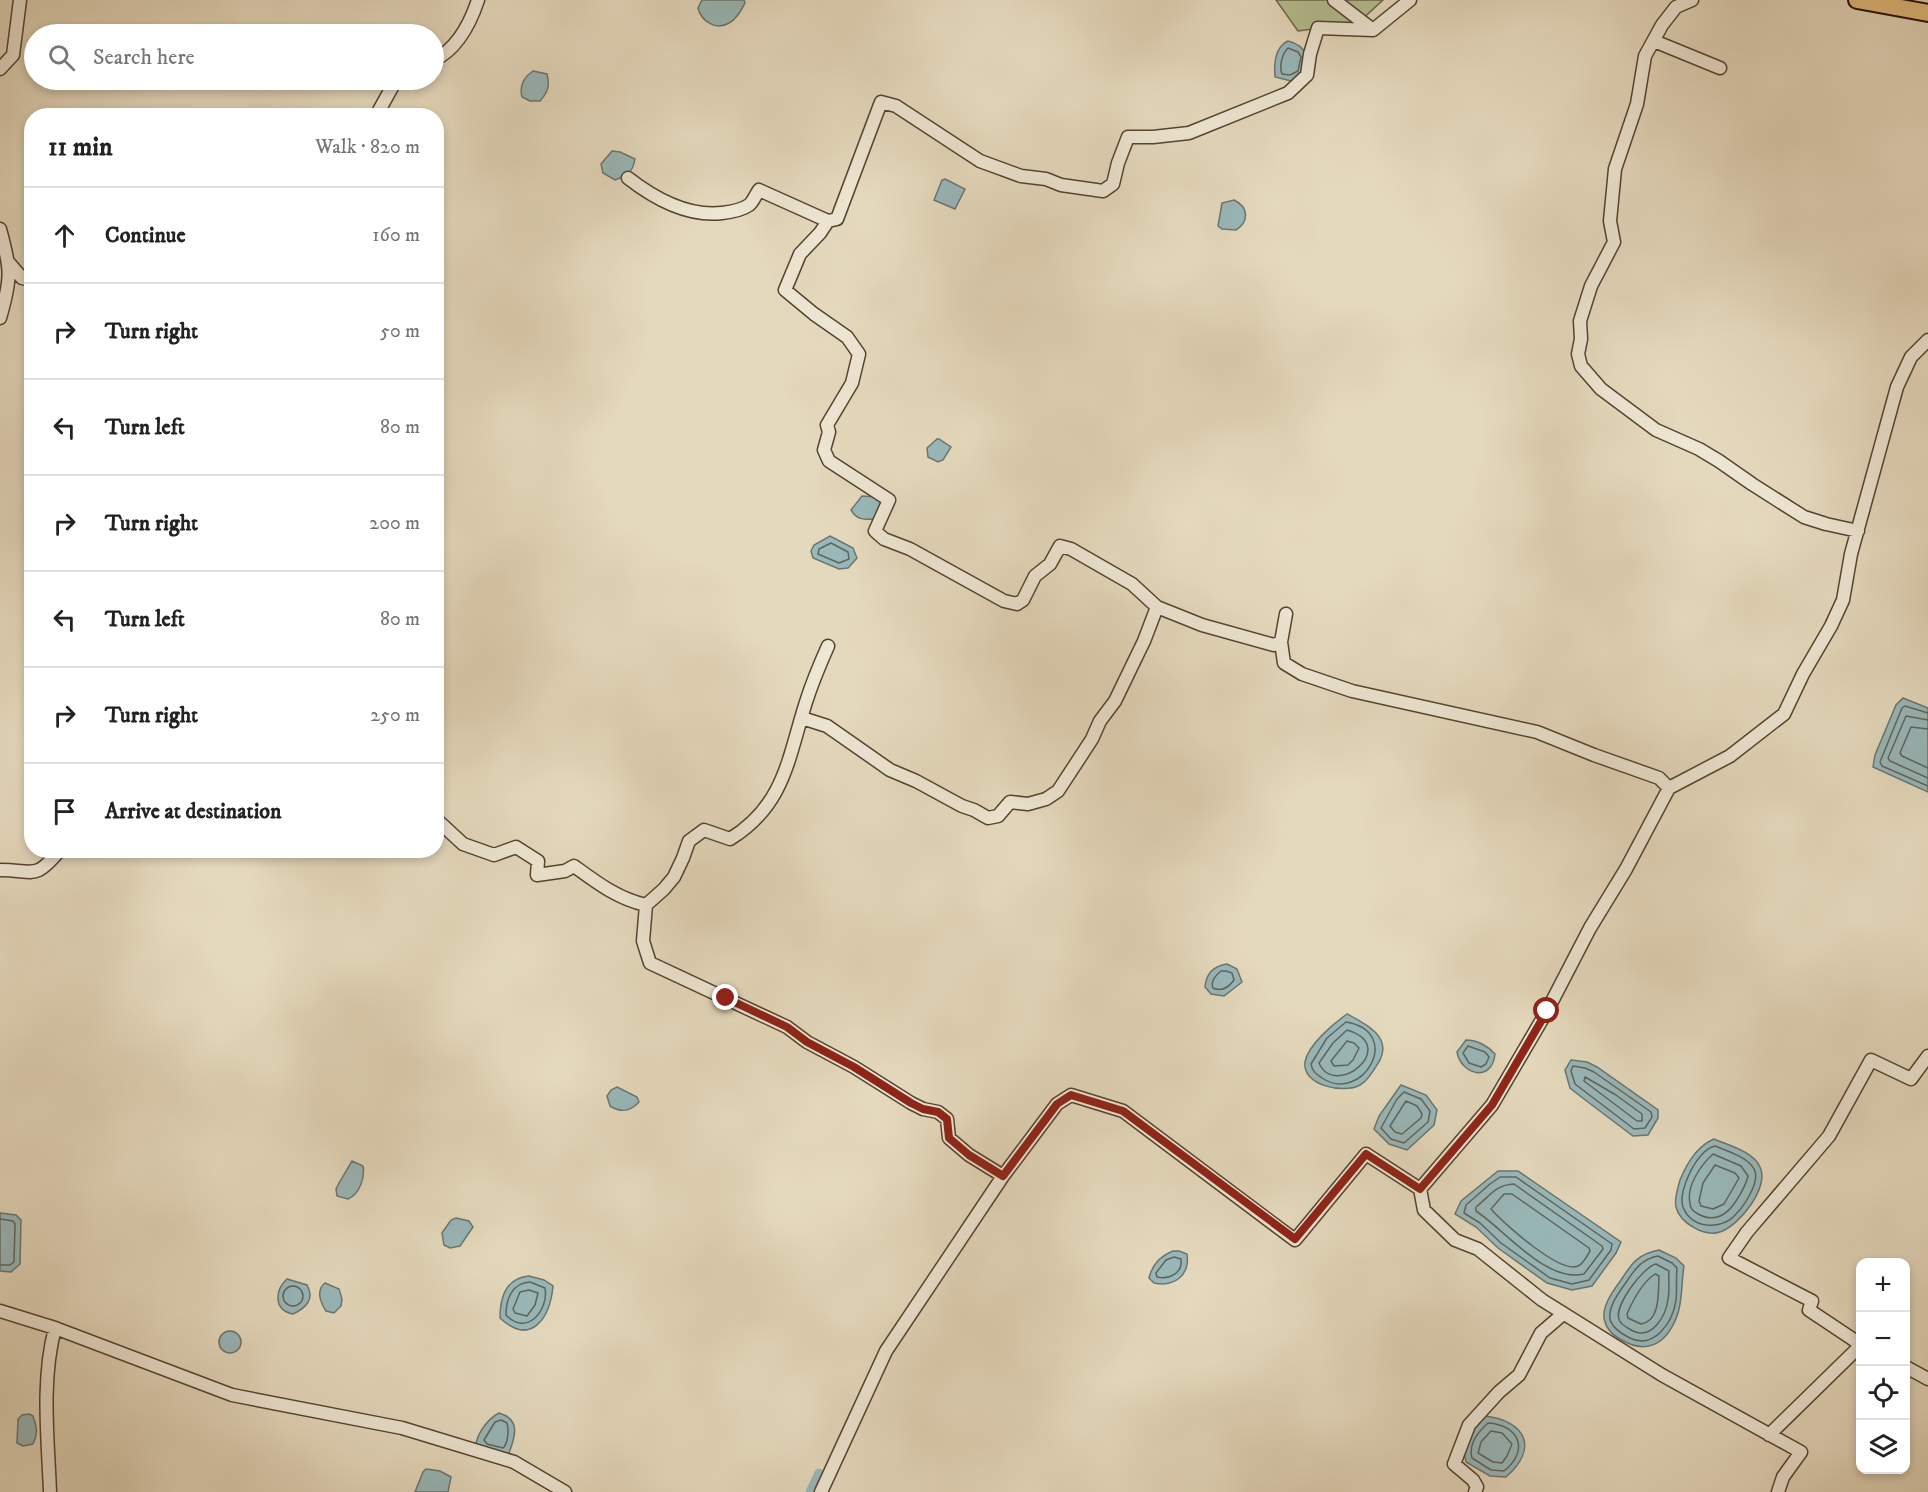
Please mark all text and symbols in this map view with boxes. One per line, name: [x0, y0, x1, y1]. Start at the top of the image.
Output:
search box: [24, 24, 444, 90]
icon: search: [45, 41, 78, 74]
text: Search here: [93, 44, 195, 71]
text: 11 min: [48, 131, 113, 164]
text: Walk · 820 m: [315, 135, 420, 160]
icon: ahead: [48, 219, 81, 252]
text: Continue: [105, 222, 186, 249]
text: 160 m: [372, 223, 420, 248]
icon: right: [48, 315, 81, 348]
text: Turn right: [105, 318, 198, 345]
text: 50 m: [380, 319, 420, 344]
icon: left: [48, 411, 81, 444]
text: Turn left: [105, 414, 185, 441]
text: 80 m: [380, 415, 420, 440]
icon: right: [48, 507, 81, 540]
text: Turn right: [105, 510, 198, 537]
text: 200 m: [369, 511, 420, 536]
icon: left: [48, 603, 81, 636]
text: Turn left: [105, 606, 185, 633]
text: 80 m: [380, 607, 420, 632]
icon: right: [48, 699, 81, 732]
text: Turn right: [105, 702, 198, 729]
text: 250 m: [370, 703, 420, 728]
icon: arrive: [48, 795, 81, 828]
text: Arrive at destination: [105, 798, 282, 825]
route end: [712, 984, 738, 1010]
route start: [1533, 997, 1559, 1023]
map controls: [1856, 1258, 1910, 1474]
button: +: [1856, 1258, 1910, 1312]
button: −: [1856, 1312, 1910, 1366]
button: locate: [1856, 1366, 1910, 1420]
button: layers: [1856, 1420, 1910, 1474]

